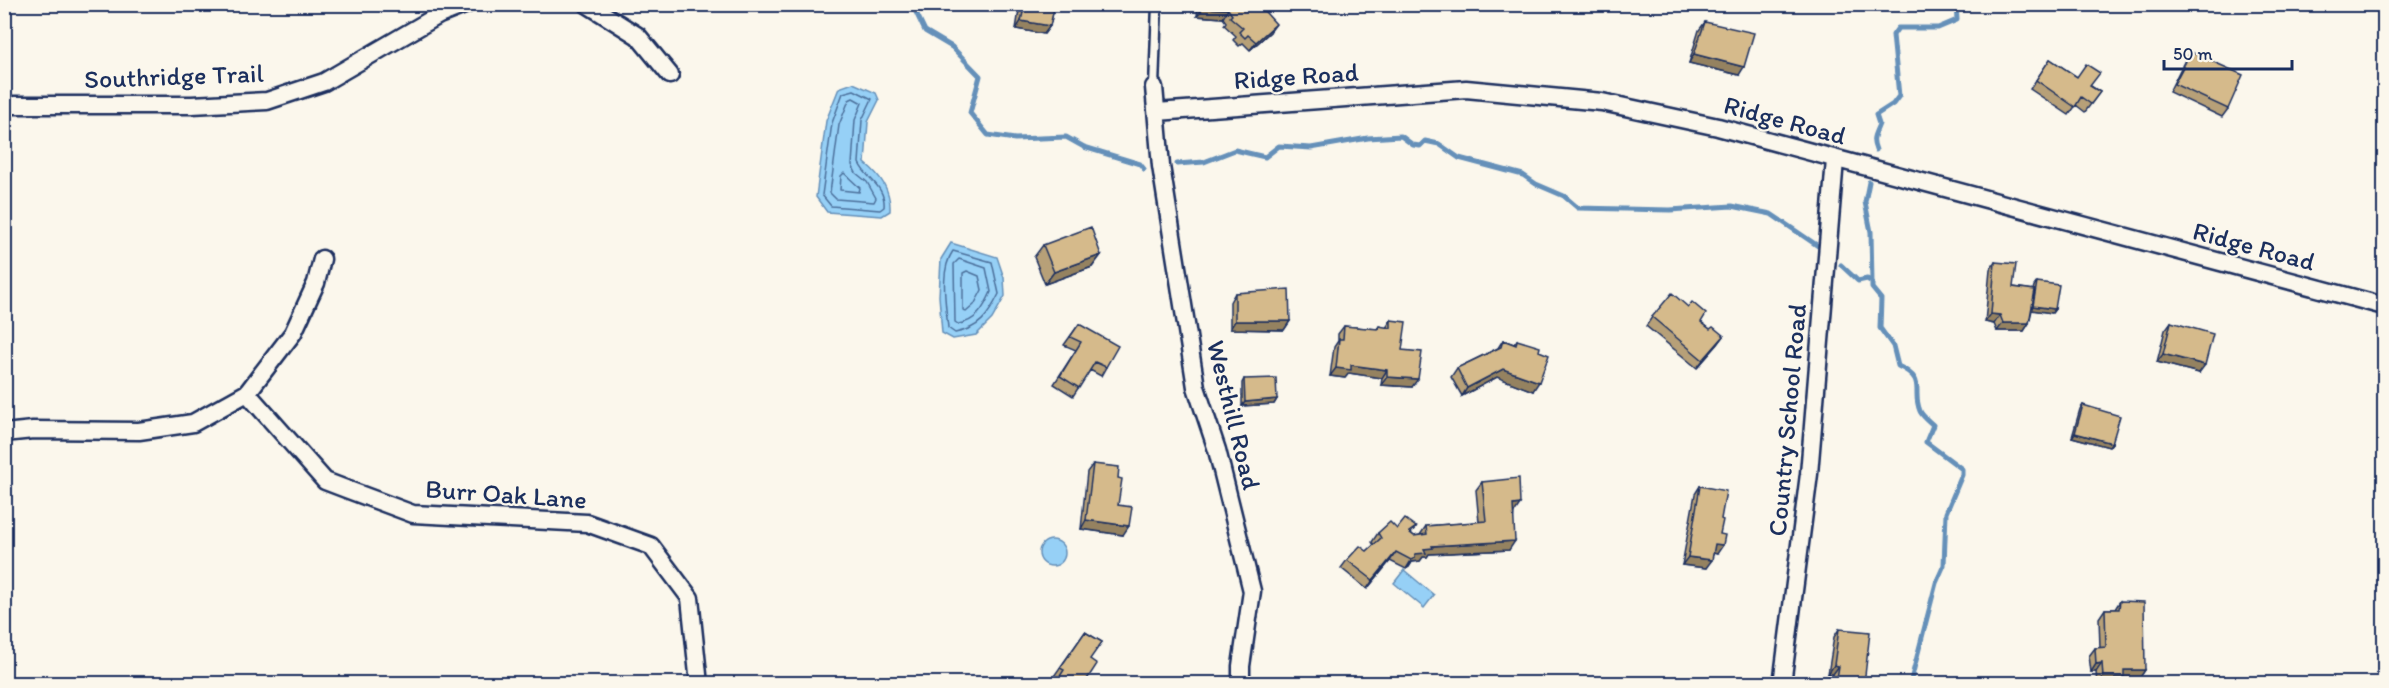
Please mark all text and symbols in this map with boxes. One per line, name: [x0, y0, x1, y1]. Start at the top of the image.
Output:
scale bar: [2164, 33, 2292, 71]
text: 50 m: [2173, 43, 2213, 65]
street label: Ridge Road: [1232, 56, 1360, 96]
street label: Southridge Trail: [84, 57, 264, 95]
street label: Ridge Road: [1720, 88, 1850, 152]
street label: Ridge Road: [2189, 214, 2319, 278]
street label: Country School Road: [1761, 302, 1813, 538]
street label: Westhill Road: [1200, 337, 1268, 493]
street label: Burr Oak Lane: [424, 472, 588, 516]

